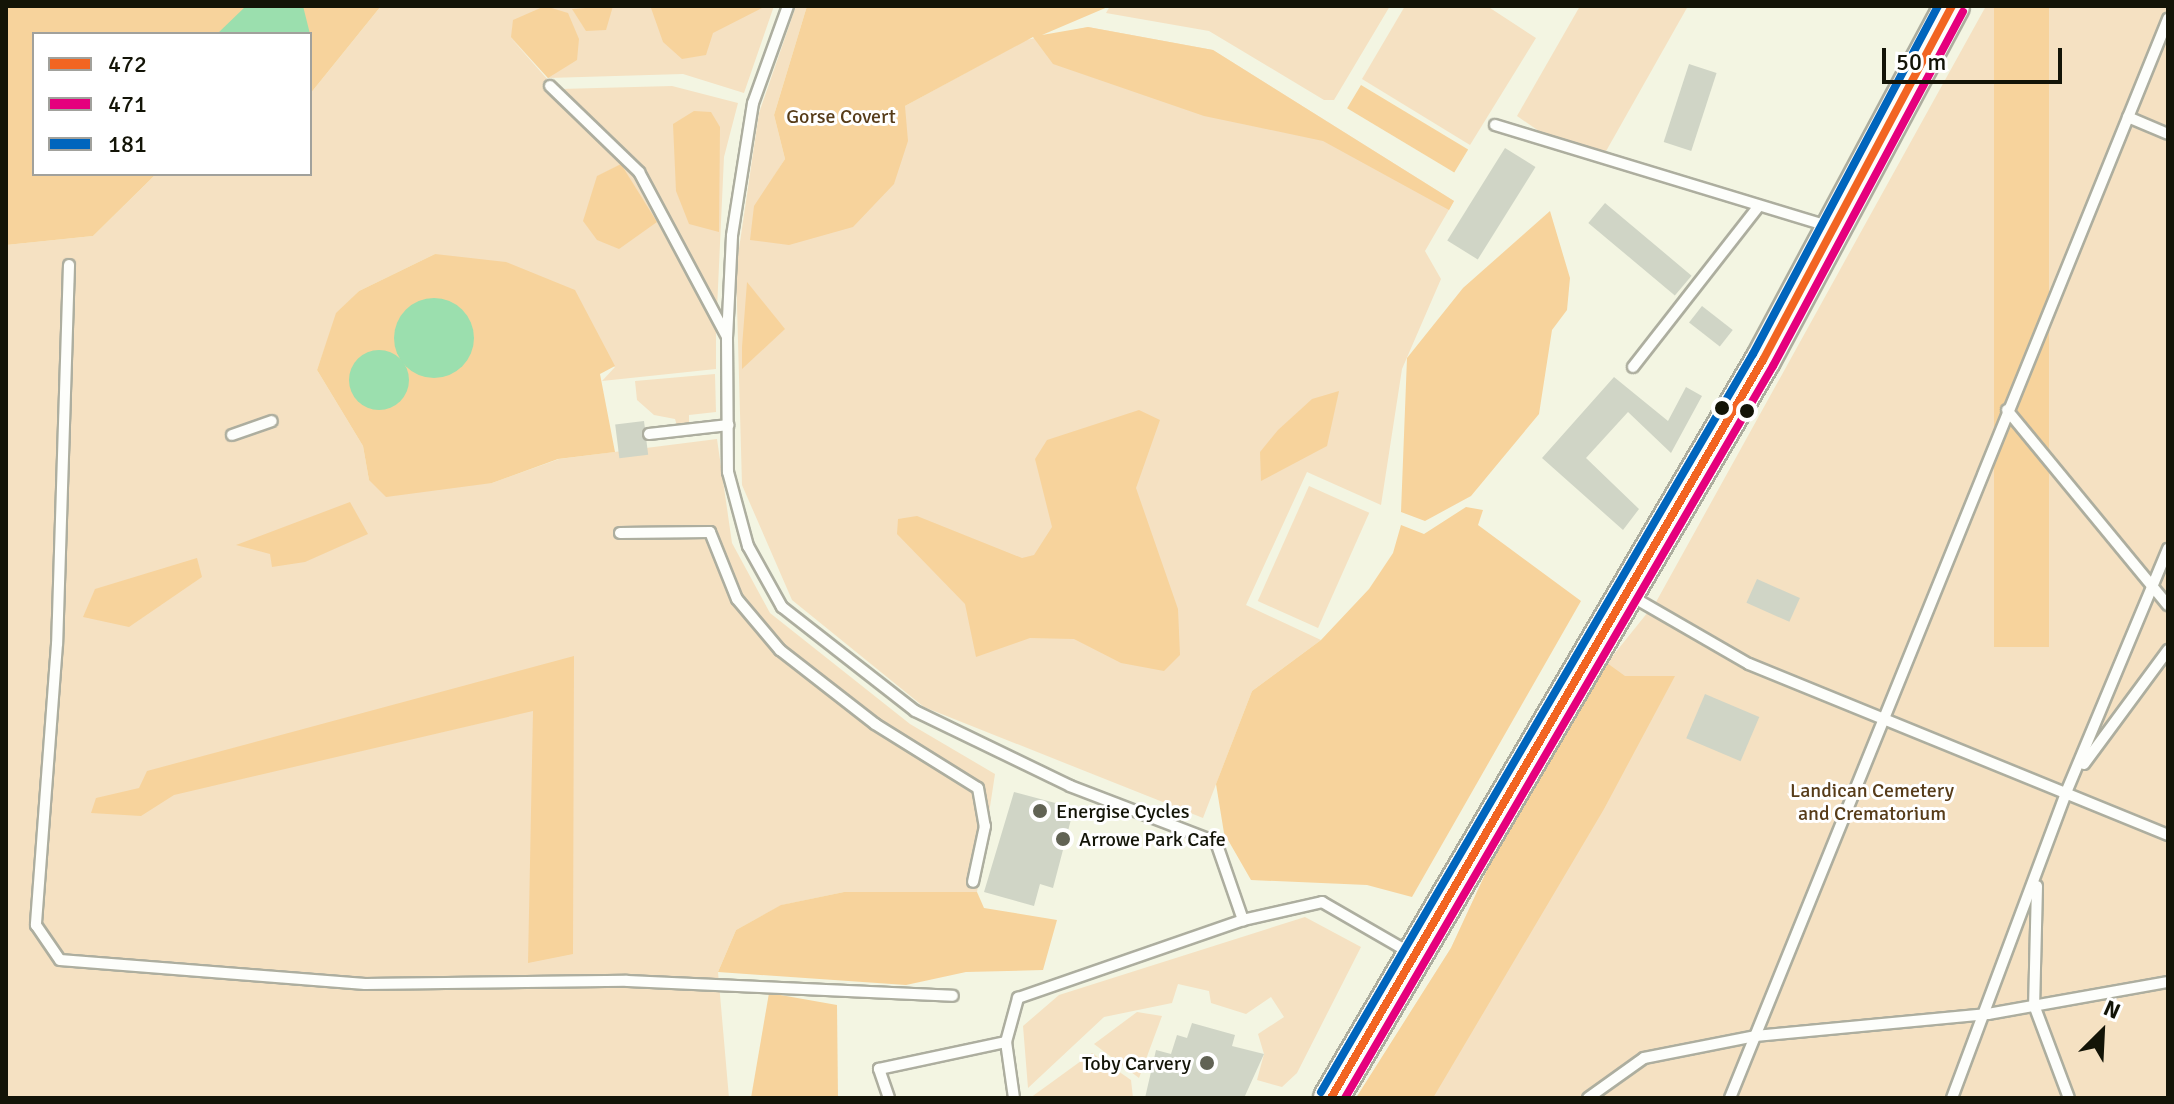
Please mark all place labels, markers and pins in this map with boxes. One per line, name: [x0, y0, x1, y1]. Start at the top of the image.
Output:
unlabelled marker: [1714, 400, 1730, 416]
unlabelled marker: [1739, 403, 1755, 419]
place label: Energise Cycles: [1056, 799, 1190, 823]
marker: Energise Cycles: [1031, 802, 1049, 820]
place label: Arrowe Park Cafe: [1079, 827, 1226, 851]
marker: Arrowe Park Cafe: [1054, 830, 1072, 848]
place label: Toby Carvery: [1082, 1051, 1191, 1075]
marker: Toby Carvery: [1198, 1054, 1216, 1072]

